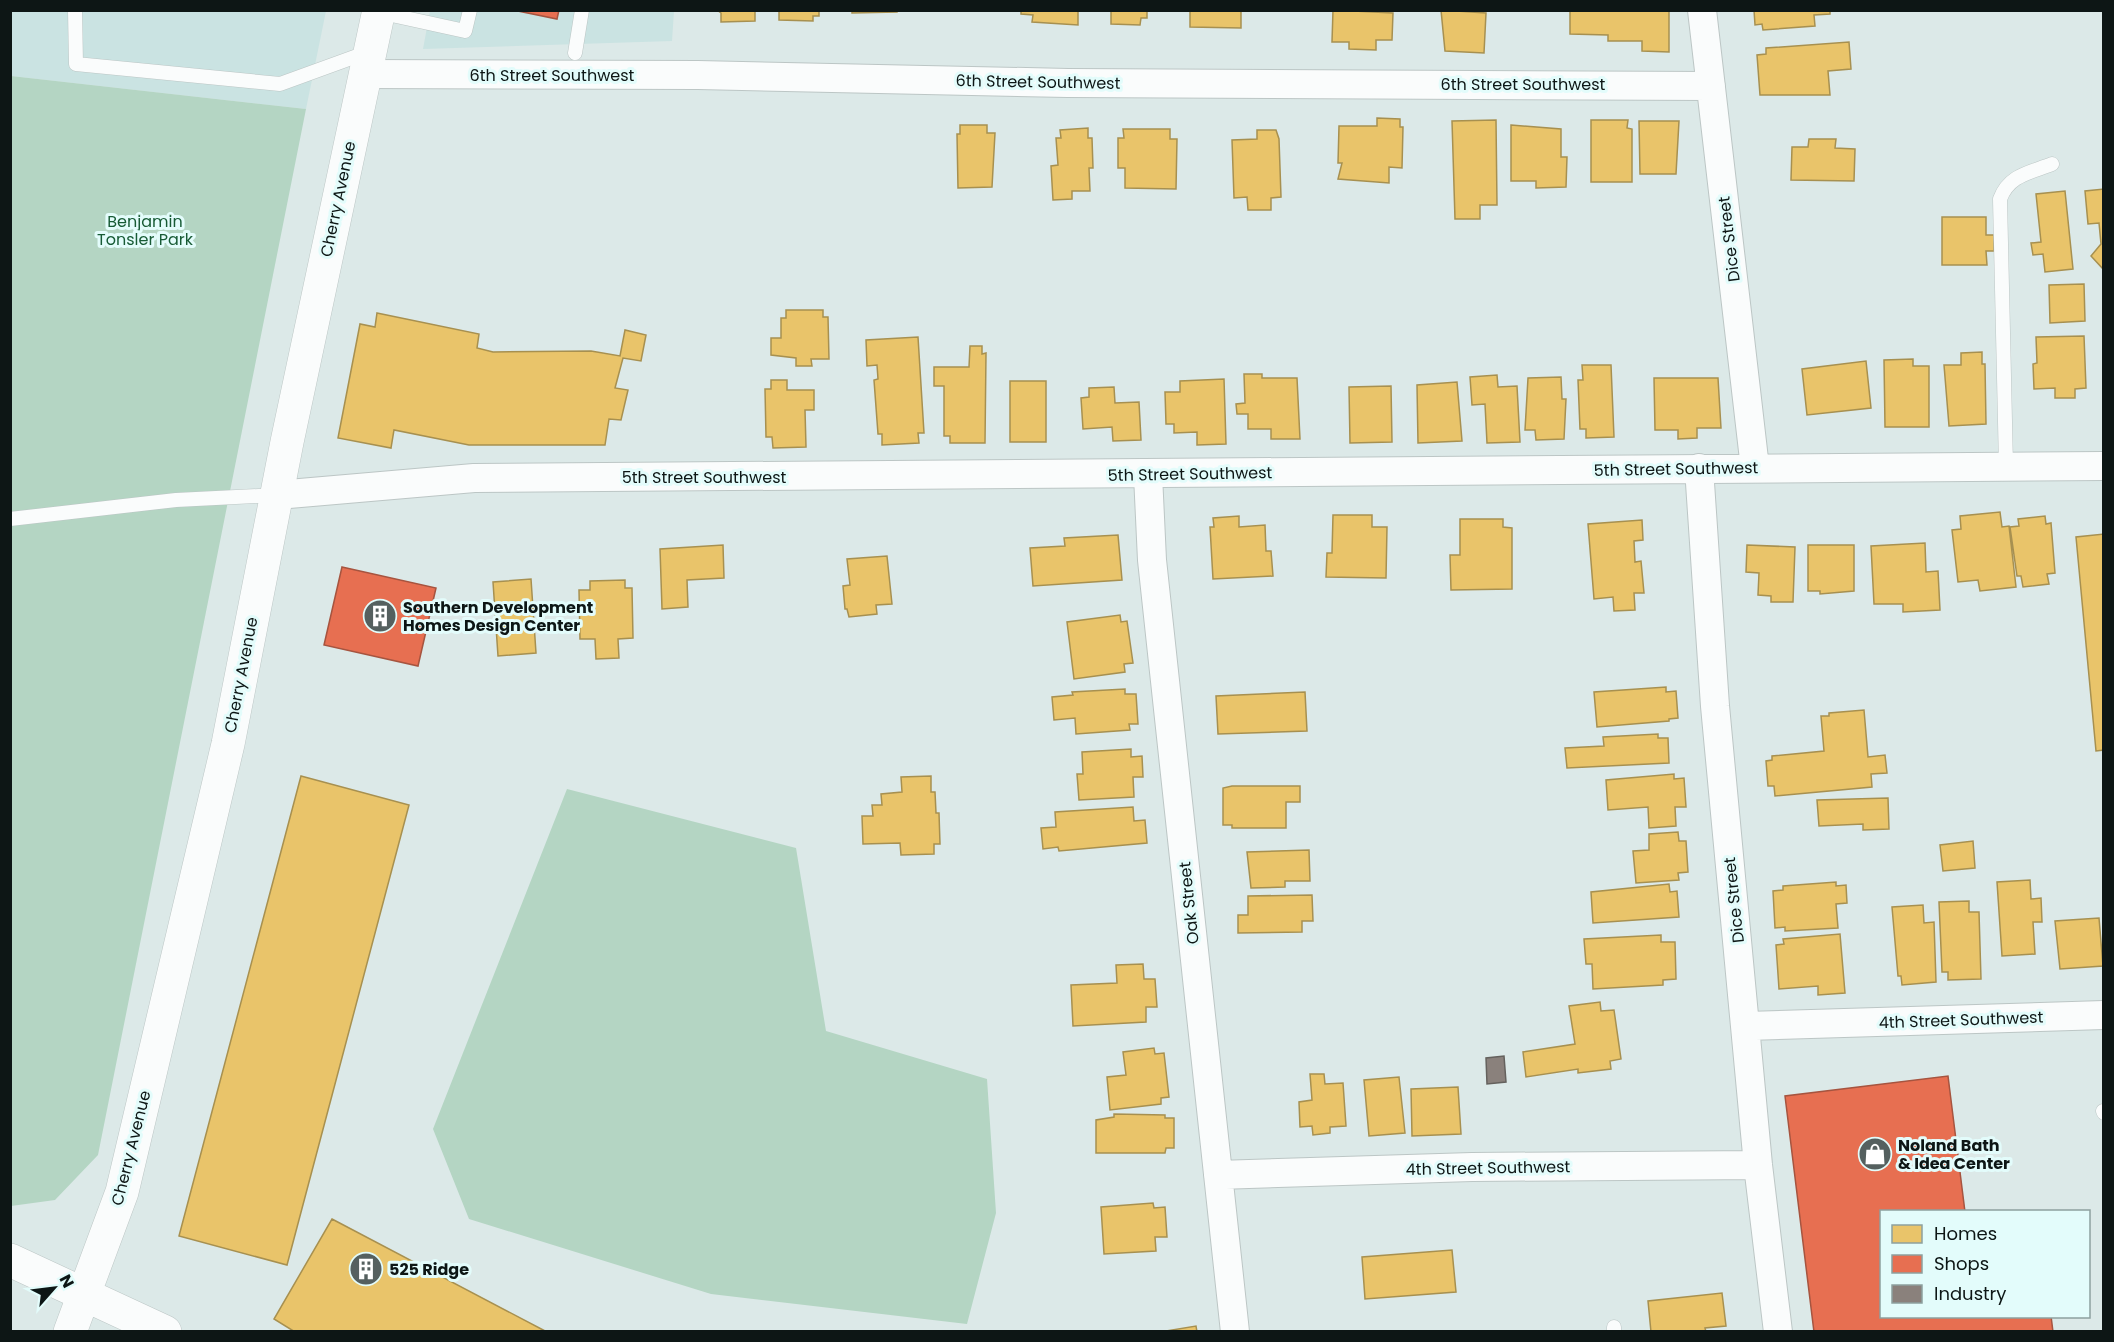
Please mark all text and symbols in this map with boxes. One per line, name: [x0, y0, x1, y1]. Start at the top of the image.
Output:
street label: 6th Street Southwest: [470, 64, 635, 87]
street label: 6th Street Southwest: [955, 69, 1121, 95]
street label: 6th Street Southwest: [1441, 73, 1606, 96]
street label: Cherry Avenue: [315, 139, 362, 259]
street label: Dice Street: [1712, 195, 1746, 283]
park label: Benjamin Tonsler Park: [97, 210, 194, 251]
street label: 5th Street Southwest: [1593, 456, 1759, 482]
street label: 5th Street Southwest: [1107, 461, 1273, 487]
street label: 5th Street Southwest: [622, 466, 786, 489]
place label: Southern Development Homes Design Center: [403, 596, 593, 637]
building icon: Southern Development Homes Design Center: [362, 598, 398, 634]
street label: Cherry Avenue: [218, 615, 264, 735]
street label: Dice Street: [1718, 856, 1750, 944]
street label: Oak Street: [1173, 860, 1205, 945]
street label: 4th Street Southwest: [1878, 1006, 2044, 1034]
street label: Cherry Avenue: [106, 1088, 156, 1208]
place label: Noland Bath & Idea Center: [1898, 1134, 2010, 1175]
shop icon: Noland Bath & Idea Center: [1857, 1136, 1893, 1172]
street label: 4th Street Southwest: [1405, 1155, 1571, 1181]
legend: [1880, 1210, 2090, 1318]
text: Homes: [1934, 1221, 1997, 1246]
building icon: 525 Ridge: [348, 1251, 384, 1287]
text: Shops: [1934, 1251, 1989, 1276]
north arrow: [24, 1258, 84, 1318]
place label: 525 Ridge: [389, 1258, 469, 1281]
text: N: [54, 1270, 80, 1292]
text: Industry: [1934, 1281, 2006, 1306]

